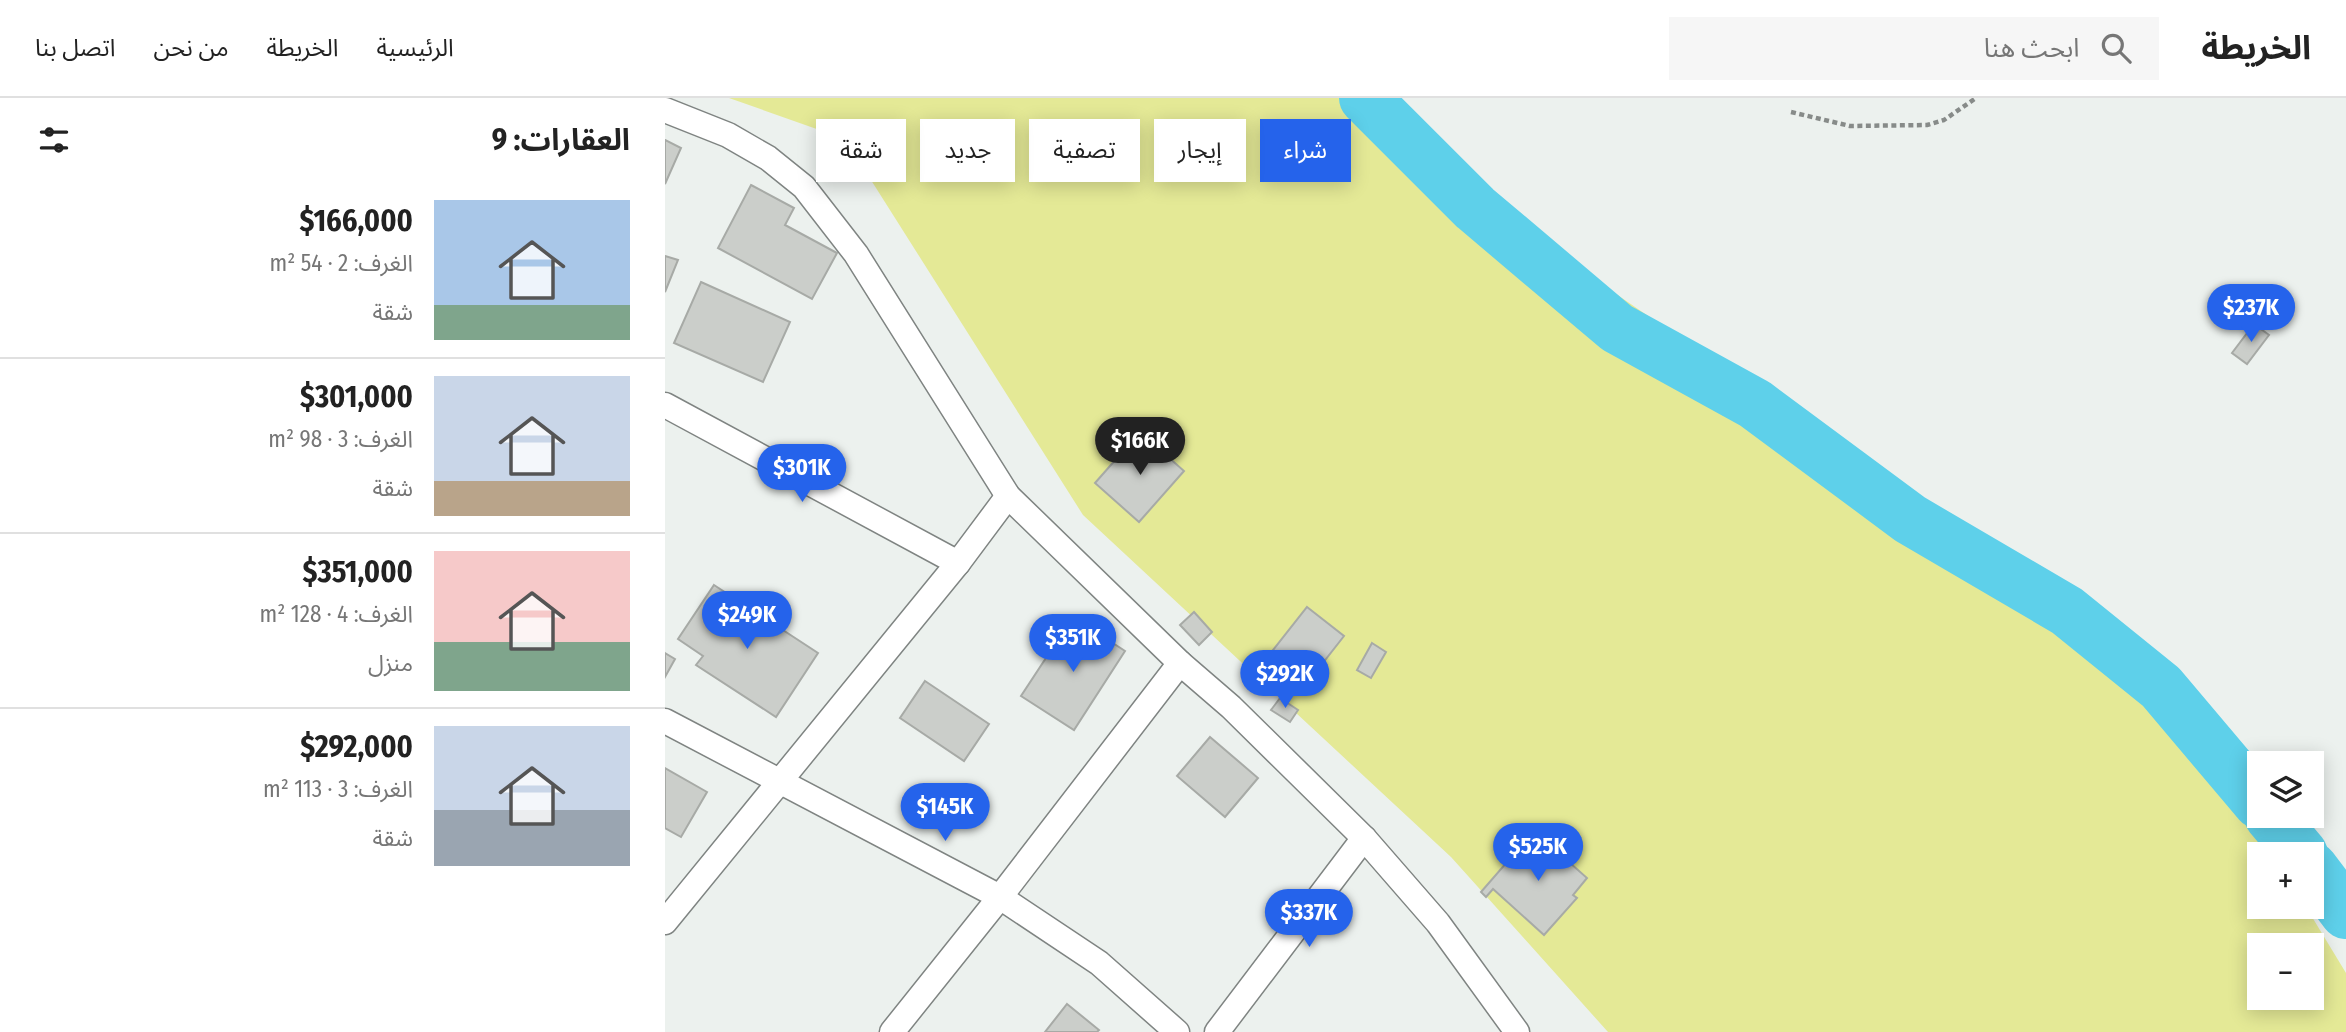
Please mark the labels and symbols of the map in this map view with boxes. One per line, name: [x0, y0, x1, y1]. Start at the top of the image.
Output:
pin: $237K: [2202, 285, 2300, 344]
pin: $166K: [1091, 418, 1189, 477]
pin: $301K: [753, 444, 851, 504]
pin: $249K: [698, 592, 796, 651]
pin: $351K: [1024, 614, 1122, 674]
pin: $292K: [1236, 650, 1334, 710]
pin: $145K: [896, 784, 994, 843]
pin: $525K: [1489, 824, 1587, 883]
pin: $337K: [1260, 890, 1358, 949]

